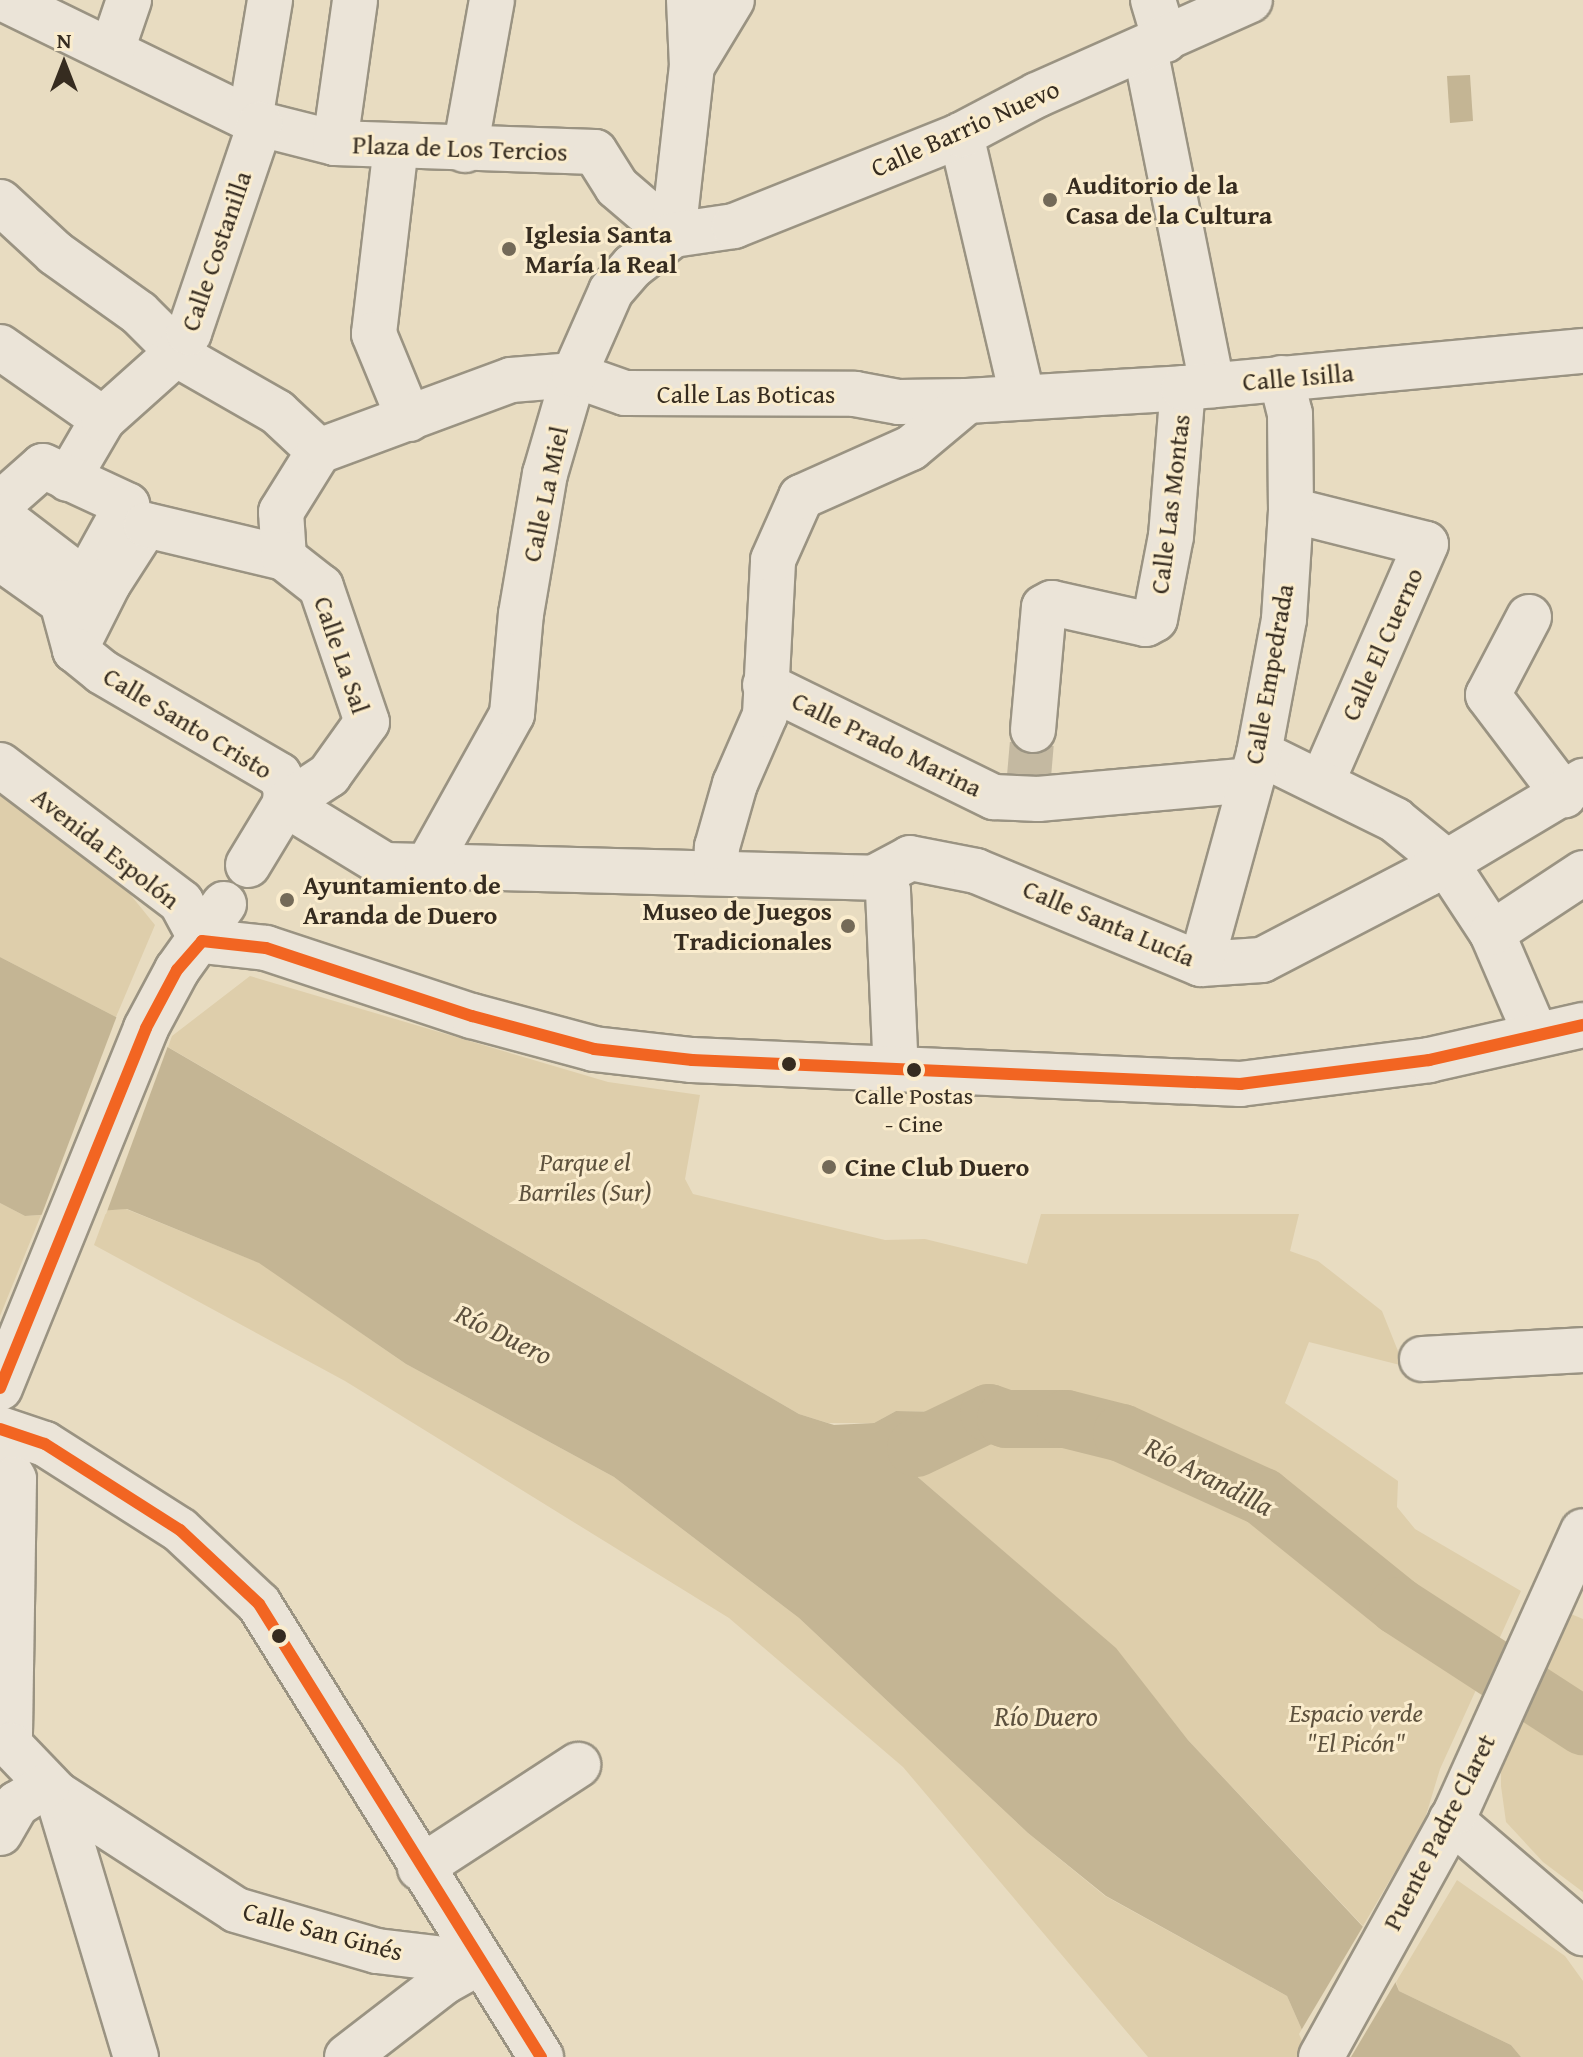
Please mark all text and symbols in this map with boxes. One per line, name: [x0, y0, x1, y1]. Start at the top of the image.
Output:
north arrow: [24, 24, 104, 104]
text: N: [57, 24, 71, 56]
street label: Calle Barrio Nuevo: [866, 73, 1064, 183]
street label: Plaza de Los Tercios: [352, 129, 568, 167]
street label: Calle Costanilla: [174, 167, 258, 335]
place label: Auditorio de la Casa de la Cultura: [1066, 169, 1272, 230]
marker: Auditorio de la Casa de la Cultura: [1041, 191, 1059, 209]
place label: Iglesia Santa María la Real: [525, 218, 677, 280]
marker: Iglesia Santa María la Real: [500, 240, 518, 258]
street label: Calle Isilla: [1241, 357, 1355, 397]
street label: Calle Las Boticas: [657, 378, 835, 410]
street label: Calle Las Montas: [1143, 412, 1197, 596]
street label: Calle La Miel: [515, 423, 575, 565]
street label: Calle El Cuerno: [1334, 563, 1430, 725]
street label: Calle Empedrada: [1238, 581, 1300, 767]
street label: Calle La Sal: [307, 592, 377, 718]
street label: Calle Santo Cristo: [98, 660, 278, 786]
street label: Calle Prado Marina: [787, 685, 987, 803]
street label: Avenida Espolón: [26, 781, 186, 915]
place label: Ayuntamiento de Aranda de Duero: [303, 869, 501, 930]
street label: Calle Santa Lucía: [1018, 873, 1200, 973]
marker: Ayuntamiento de Aranda de Duero: [278, 891, 296, 909]
place label: Museo de Juegos Tradicionales: [642, 895, 832, 956]
marker: Museo de Juegos Tradicionales: [839, 917, 857, 935]
unlabelled marker: [781, 1056, 797, 1072]
marker: Calle Postas - Cine: [906, 1062, 922, 1078]
place label: Calle Postas - Cine: [855, 1082, 973, 1138]
park label: Parque el Barriles (Sur): [519, 1146, 651, 1208]
place label: Cine Club Duero: [845, 1151, 1029, 1183]
marker: Cine Club Duero: [820, 1158, 838, 1176]
water label: Río Duero: [450, 1296, 558, 1372]
water label: Río Arandilla: [1139, 1429, 1279, 1523]
unlabelled marker: [271, 1628, 287, 1644]
park label: Espacio verde "El Picón": [1289, 1697, 1423, 1758]
water label: Río Duero: [994, 1699, 1098, 1733]
street label: Puente Padre Claret: [1376, 1729, 1502, 1935]
street label: Calle San Ginés: [240, 1895, 406, 1967]

